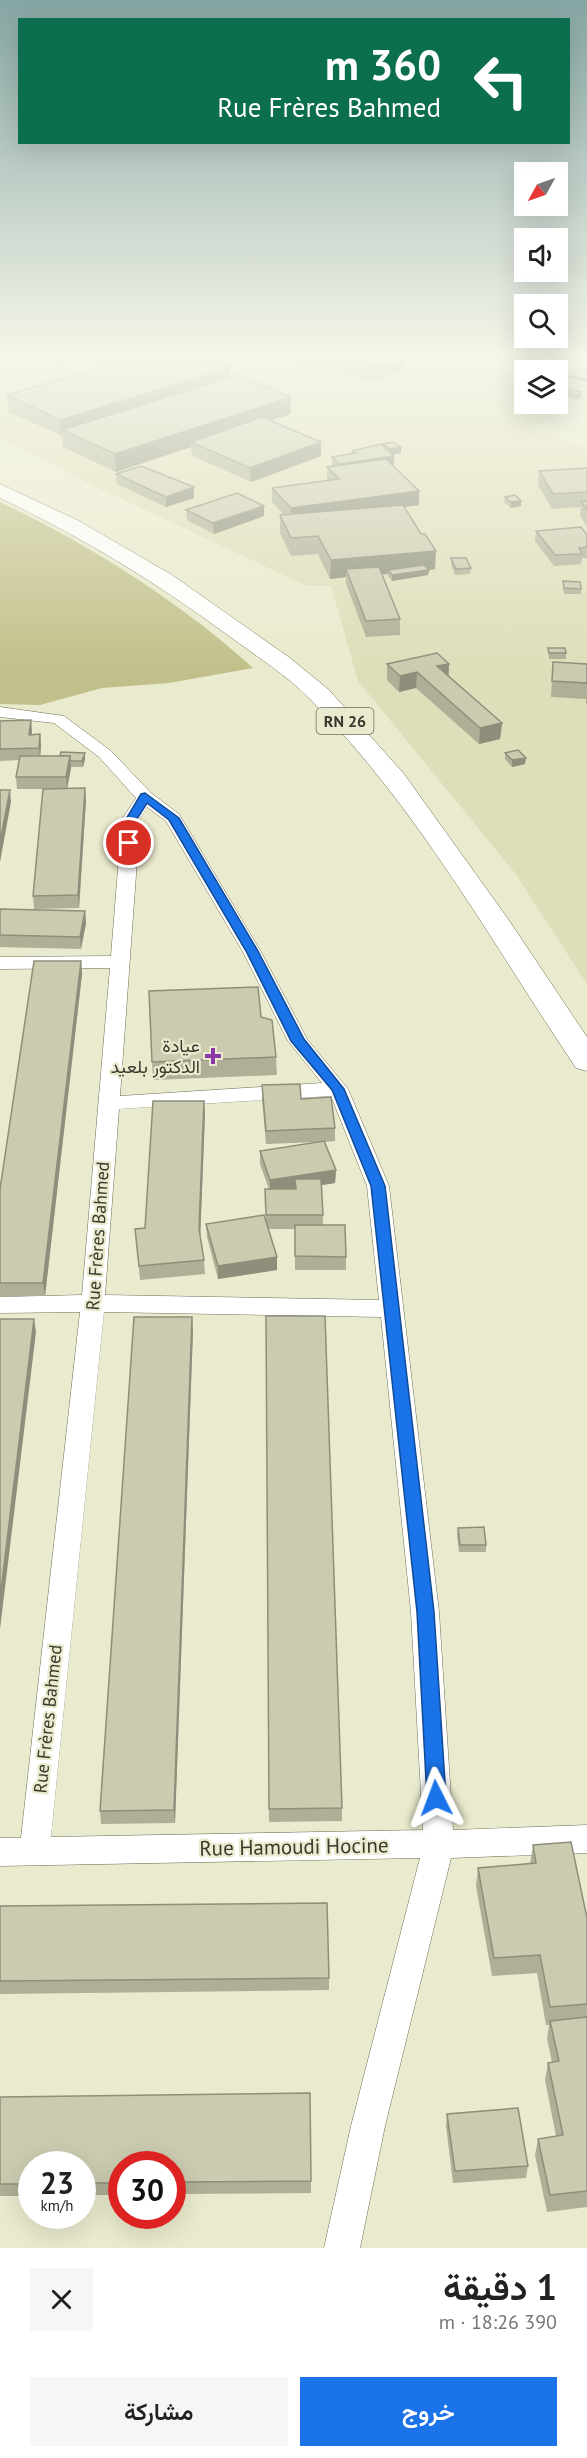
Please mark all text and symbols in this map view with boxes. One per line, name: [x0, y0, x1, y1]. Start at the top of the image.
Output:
text: 360 m: [325, 37, 441, 92]
icon: left: [462, 42, 540, 120]
text: Rue Frères Bahmed: [217, 90, 441, 124]
north arrow: [514, 162, 568, 216]
map controls: [514, 162, 568, 414]
button: sound: [514, 228, 568, 282]
button: search: [514, 294, 568, 348]
button: layers: [514, 360, 568, 414]
road number: RN 26: [316, 708, 374, 734]
pin: [103, 817, 154, 868]
icon: arrive: [112, 826, 145, 859]
place label: عيادة الدكتور بلعيد: [110, 1034, 200, 1078]
marker: عيادة الدكتور بلعيد: [204, 1047, 222, 1065]
street label: Rue Frères Bahmed: [81, 1161, 114, 1311]
street label: Rue Frères Bahmed: [28, 1644, 67, 1794]
position arrow: [404, 1766, 468, 1830]
street label: Rue Hamoudi Hocine: [199, 1831, 389, 1862]
speed limit sign: 30: [108, 2151, 186, 2229]
text: 23: [40, 2163, 74, 2202]
text: km/h: [41, 2196, 73, 2215]
text: 1 دقيقة: [443, 2263, 557, 2310]
button: close: [30, 2268, 93, 2331]
text: 390 m · 18:26: [439, 2309, 557, 2335]
button: مشاركة: [30, 2377, 288, 2446]
button: خروج: [300, 2377, 557, 2446]

